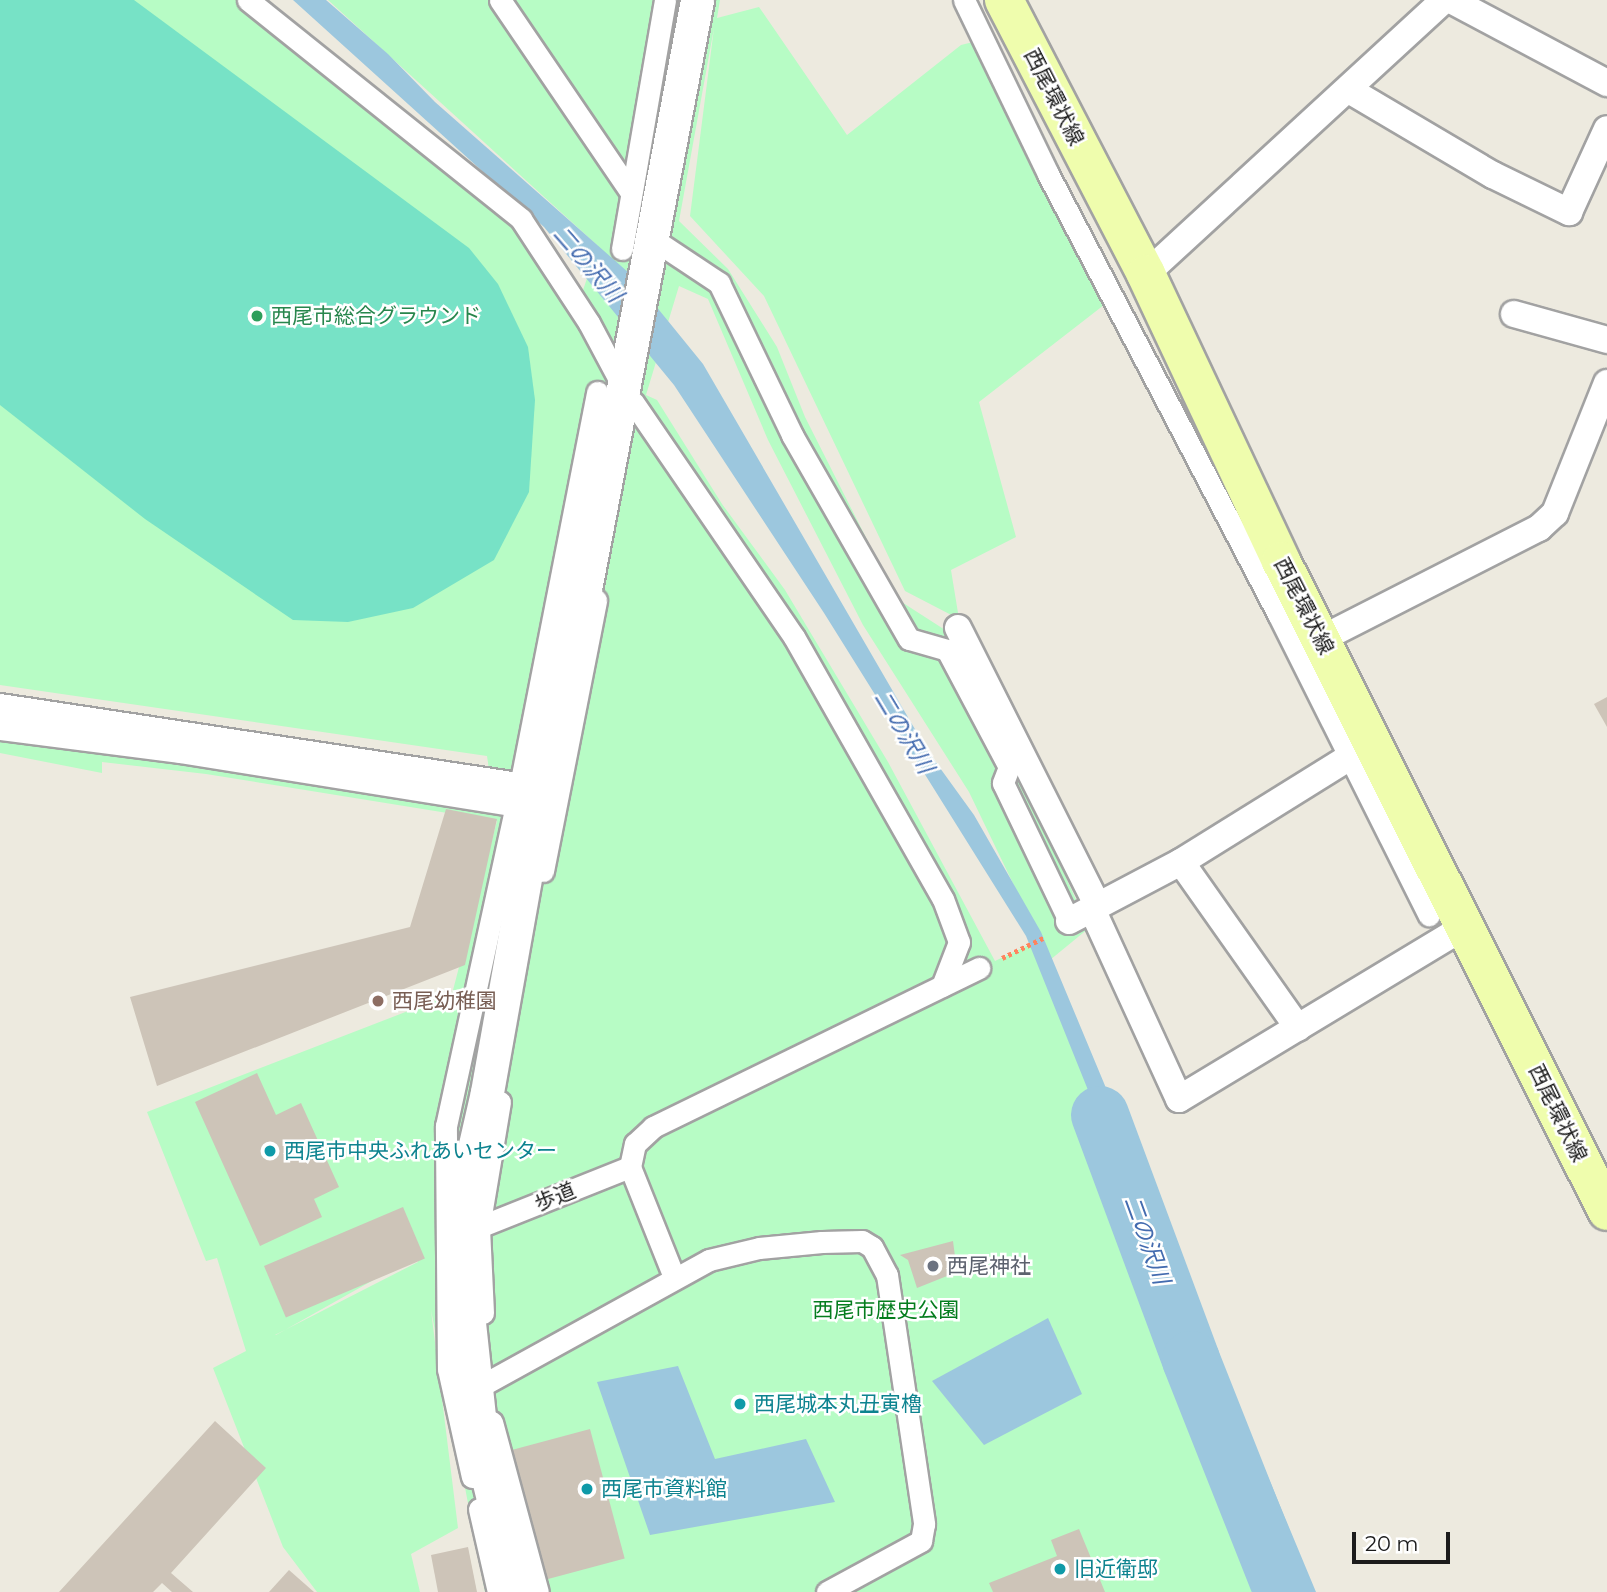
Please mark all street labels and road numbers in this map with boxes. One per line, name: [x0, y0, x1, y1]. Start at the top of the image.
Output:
street label: 西尾環状線: [1019, 45, 1089, 149]
street label: 西尾環状線: [1269, 554, 1339, 658]
street label: 西尾環状線: [1524, 1060, 1592, 1166]
street label: 歩道: [531, 1177, 579, 1217]

